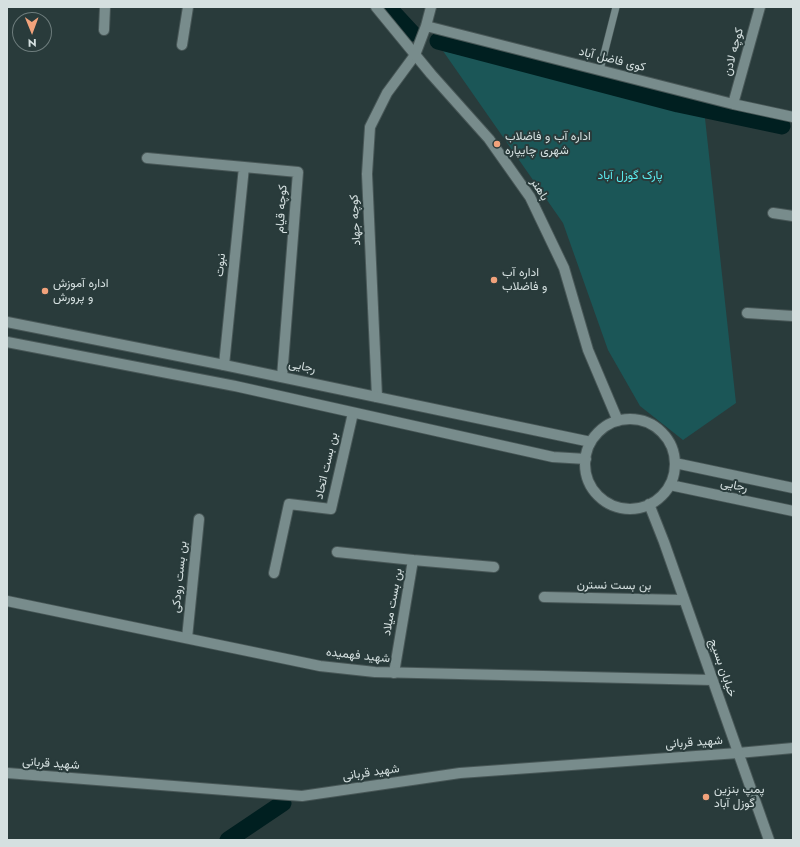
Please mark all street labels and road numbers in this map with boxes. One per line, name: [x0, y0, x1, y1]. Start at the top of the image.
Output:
street label: کوچه لادن: [721, 26, 747, 78]
street label: کوی فاضل آباد: [577, 45, 647, 75]
street label: باهنر: [527, 176, 551, 204]
street label: کوچه قیام: [273, 184, 291, 234]
street label: کوچه جهاد: [347, 194, 365, 246]
street label: نبوت: [213, 253, 229, 277]
street label: رجایی: [287, 357, 317, 377]
street label: بن بست اتحاد: [312, 431, 342, 501]
street label: رجایی: [719, 476, 749, 496]
street label: بن بست رودکی: [169, 540, 191, 614]
street label: بن بست میلاد: [380, 567, 406, 637]
street label: بن بست نسترن: [577, 578, 651, 594]
street label: خیابان بسیج: [705, 637, 739, 699]
street label: شهید فهمیده: [325, 645, 391, 667]
street label: شهید قربانی: [665, 734, 723, 752]
street label: شهید قربانی: [22, 755, 80, 773]
street label: شهید قربانی: [342, 762, 400, 784]

